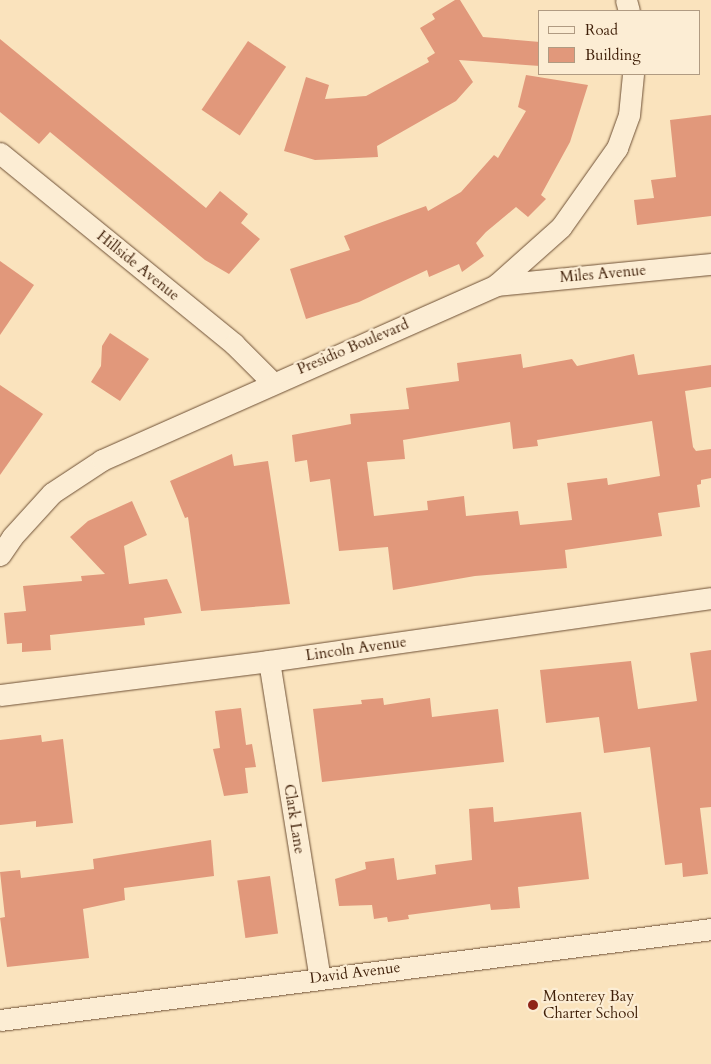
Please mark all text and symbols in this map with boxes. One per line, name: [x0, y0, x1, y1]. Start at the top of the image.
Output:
legend: [538, 10, 701, 75]
text: Road: [585, 20, 618, 40]
text: Building: [585, 45, 641, 65]
street label: Hillside Avenue: [93, 227, 183, 305]
street label: Miles Avenue: [559, 261, 647, 287]
street label: Presidio Boulevard: [295, 315, 411, 379]
street label: Lincoln Avenue: [304, 633, 408, 665]
street label: Clark Lane: [280, 783, 308, 855]
street label: David Avenue: [309, 959, 401, 987]
place label: Monterey Bay Charter School: [543, 987, 638, 1022]
marker: Monterey Bay Charter School: [527, 999, 539, 1011]

